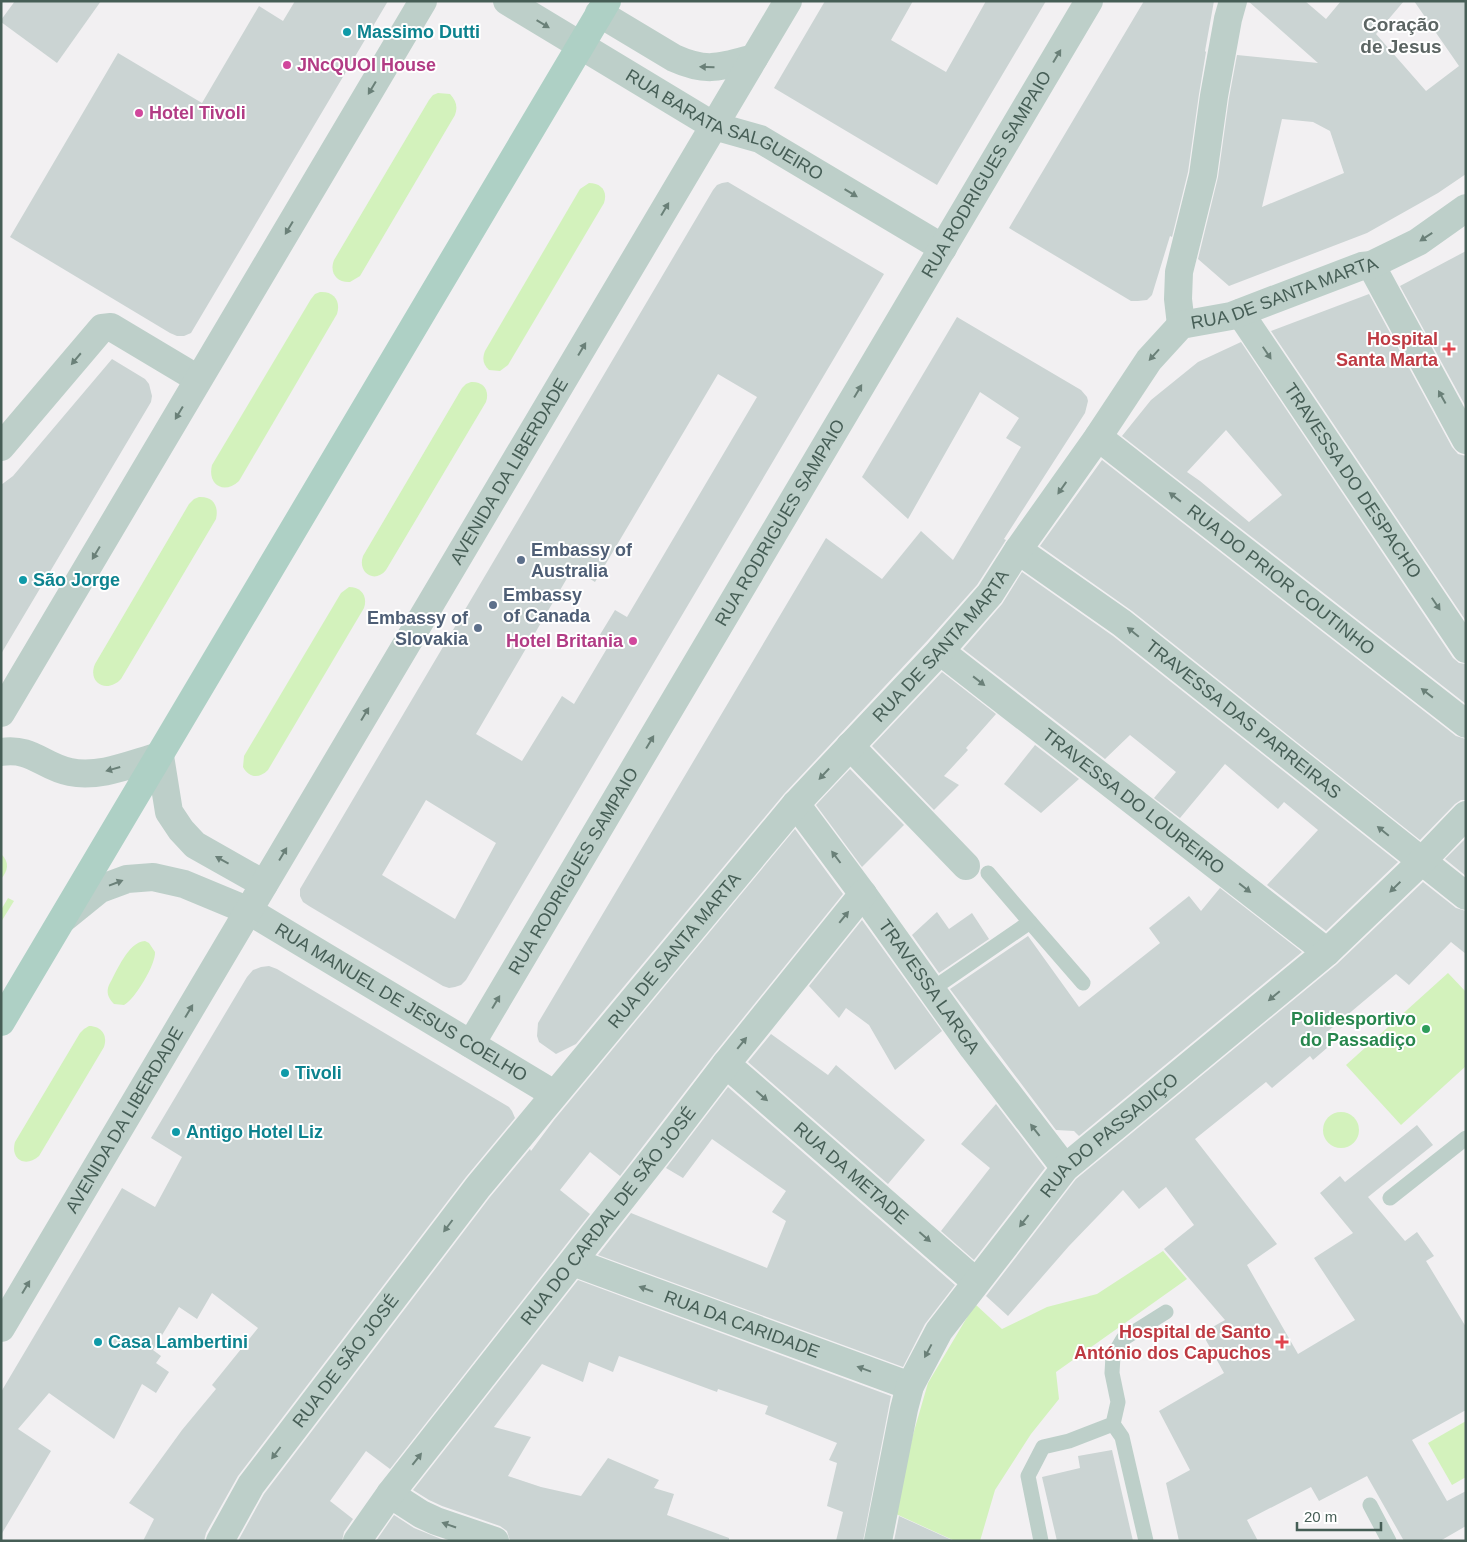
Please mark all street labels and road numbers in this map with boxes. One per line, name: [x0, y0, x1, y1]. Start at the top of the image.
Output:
street label: RUA BARATA SALGUEIRO: [622, 65, 827, 184]
street label: RUA RODRIGUES SAMPAIO: [917, 67, 1055, 281]
street label: RUA DE SANTA MARTA: [1189, 253, 1381, 333]
street label: AVENIDA DA LIBERDADE: [446, 375, 572, 568]
street label: TRAVESSA DO DESPACHO: [1280, 379, 1425, 582]
street label: RUA RODRIGUES SAMPAIO: [711, 416, 849, 630]
street label: RUA DO PRIOR COUTINHO: [1183, 500, 1379, 659]
street label: RUA DE SANTA MARTA: [869, 566, 1013, 726]
street label: TRAVESSA DAS PARREIRAS: [1142, 636, 1345, 803]
street label: TRAVESSA DO LOUREIRO: [1038, 724, 1228, 878]
street label: RUA RODRIGUES SAMPAIO: [504, 764, 642, 978]
street label: RUA DE SANTA MARTA: [604, 869, 745, 1032]
street label: TRAVESSA LARGA: [875, 916, 984, 1057]
street label: RUA MANUEL DE JESUS COELHO: [271, 919, 531, 1086]
street label: AVENIDA DA LIBERDADE: [62, 1023, 187, 1217]
street label: RUA DO PASSADIÇO: [1036, 1069, 1182, 1201]
street label: RUA DO CARDAL DE SÃO JOSÉ: [517, 1103, 700, 1329]
street label: RUA DA METADE: [790, 1118, 912, 1228]
street label: RUA DA CARIDADE: [661, 1286, 822, 1362]
street label: RUA DE SÃO JOSÉ: [288, 1290, 403, 1431]

